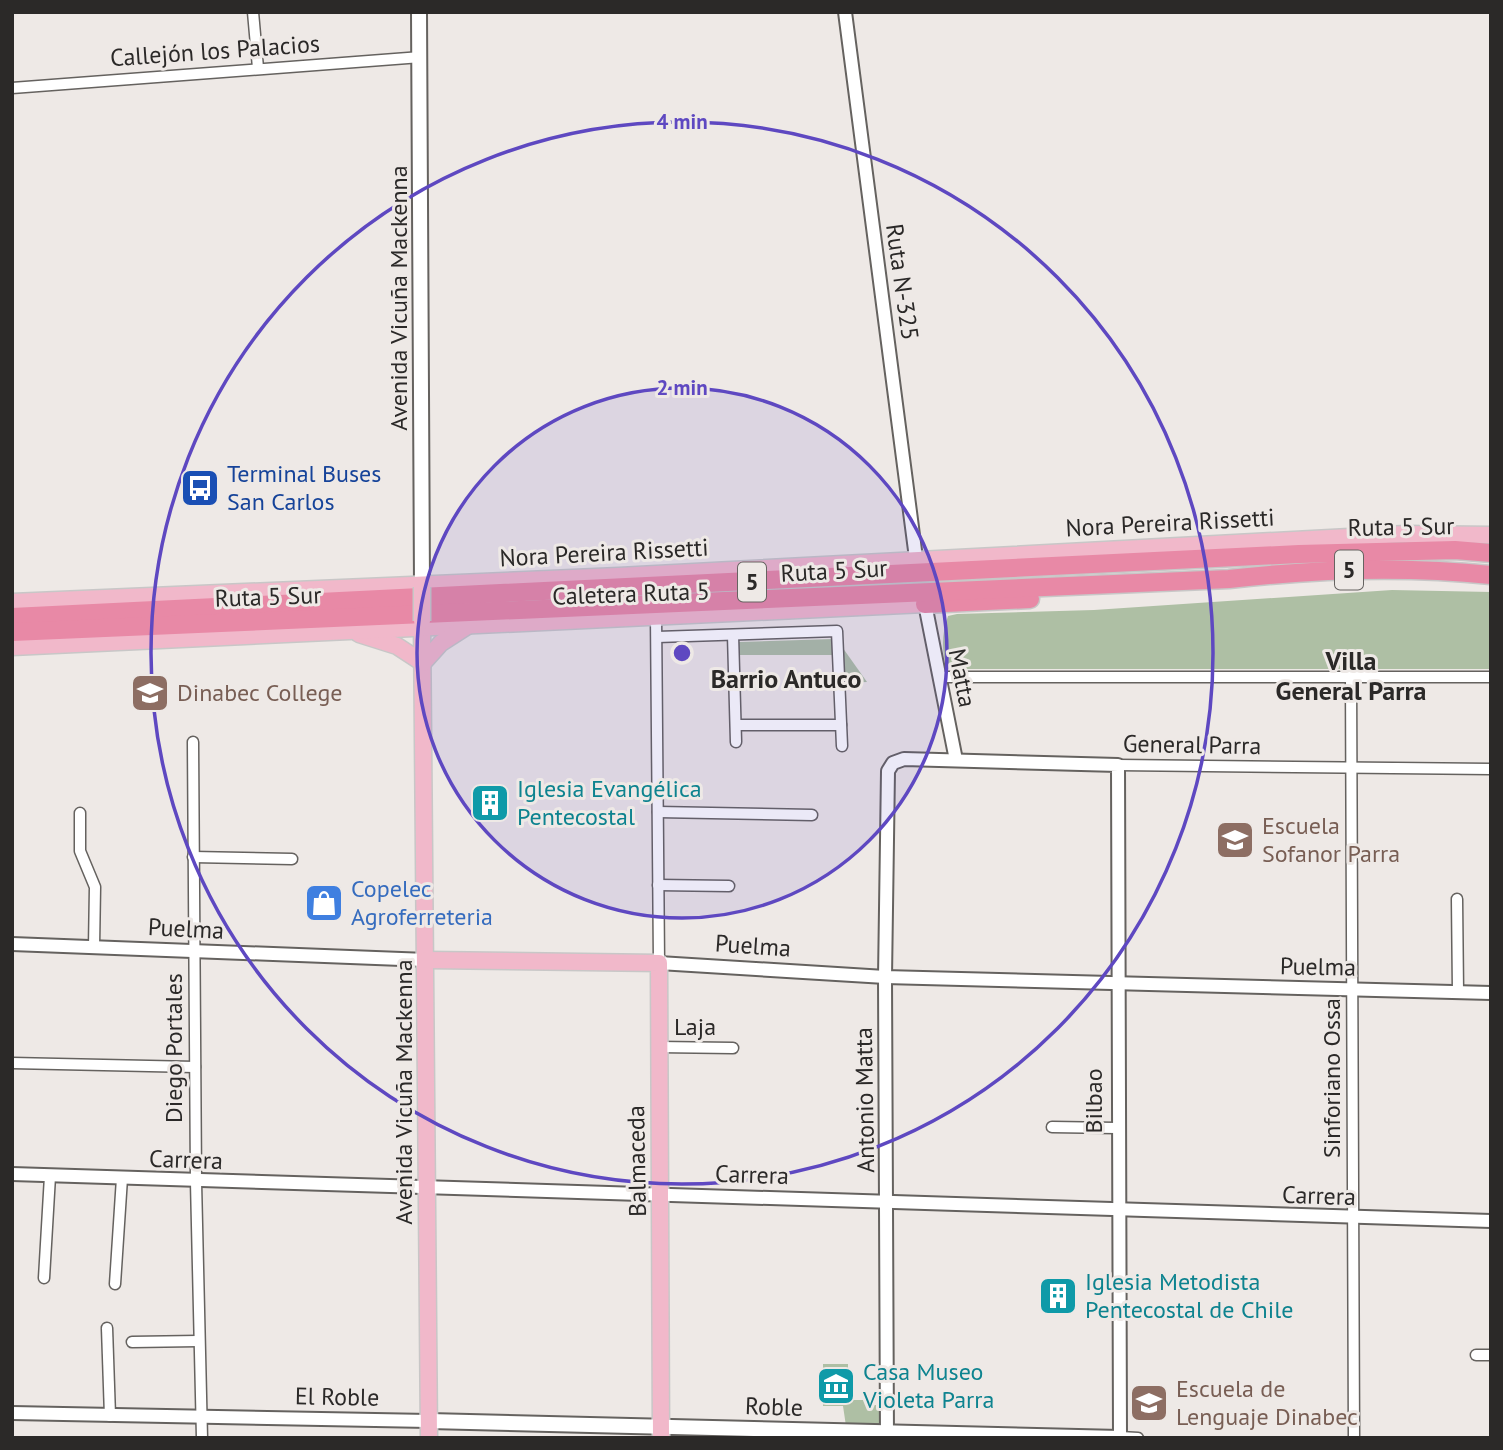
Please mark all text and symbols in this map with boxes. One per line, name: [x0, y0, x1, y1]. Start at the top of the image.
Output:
street label: Callejón los Palacios: [109, 28, 321, 73]
text: 4 min: [656, 108, 708, 135]
street label: Avenida Vicuña Mackenna: [383, 165, 414, 431]
street label: Ruta N-325: [879, 222, 926, 342]
text: 2 min: [656, 374, 708, 401]
place label: Terminal Buses San Carlos: [227, 458, 381, 517]
bus stop icon: Terminal Buses San Carlos: [179, 467, 221, 509]
street label: Nora Pereira Rissetti: [1065, 502, 1275, 543]
street label: Ruta 5 Sur: [1347, 510, 1455, 543]
street label: Nora Pereira Rissetti: [499, 532, 709, 573]
road number: 5: [1335, 550, 1363, 590]
street label: Ruta 5 Sur: [780, 552, 888, 589]
road number: 5: [738, 562, 766, 602]
street label: Caletera Ruta 5: [552, 575, 710, 612]
street label: Ruta 5 Sur: [214, 579, 322, 614]
centre of rings: [670, 641, 694, 665]
district label: Villa General Parra: [1276, 644, 1426, 707]
street label: Matta: [942, 646, 983, 710]
district label: Barrio Antuco: [711, 662, 861, 695]
school or university icon: Dinabec College: [129, 672, 171, 714]
place label: Dinabec College: [177, 677, 342, 708]
street label: General Parra: [1123, 728, 1261, 761]
place label: Iglesia Evangélica Pentecostal: [517, 773, 702, 832]
building icon: Iglesia Evangélica Pentecostal: [469, 782, 511, 824]
place label: Escuela Sofanor Parra: [1262, 810, 1400, 869]
school or university icon: Escuela Sofanor Parra: [1214, 819, 1256, 861]
place label: Copelec Agroferreteria: [351, 873, 493, 932]
shop icon: Copelec Agroferreteria: [303, 882, 345, 924]
street label: Puelma: [147, 911, 225, 946]
street label: Puelma: [714, 927, 792, 964]
street label: Puelma: [1280, 950, 1356, 983]
street label: Avenida Vicuña Mackenna: [388, 959, 419, 1225]
street label: Diego Portales: [158, 973, 189, 1123]
street label: Sinforiano Ossa: [1316, 998, 1347, 1158]
street label: Laja: [674, 1011, 716, 1042]
street label: Antonio Matta: [848, 1027, 881, 1173]
street label: Bilbao: [1078, 1068, 1109, 1134]
street label: Balmaceda: [620, 1105, 653, 1217]
street label: Carrera: [149, 1143, 223, 1176]
street label: Carrera: [715, 1158, 789, 1191]
street label: Carrera: [1282, 1179, 1356, 1212]
place label: Iglesia Metodista Pentecostal de Chile: [1085, 1266, 1293, 1325]
building icon: Iglesia Metodista Pentecostal de Chile: [1037, 1275, 1079, 1317]
place label: Casa Museo Violeta Parra: [862, 1356, 994, 1415]
museum icon: Casa Museo Violeta Parra: [815, 1365, 857, 1407]
place label: Escuela de Lenguaje Dinabec: [1176, 1373, 1358, 1432]
street label: El Roble: [295, 1380, 379, 1413]
school or university icon: Escuela de Lenguaje Dinabec: [1128, 1382, 1170, 1424]
street label: Roble: [744, 1390, 804, 1423]

